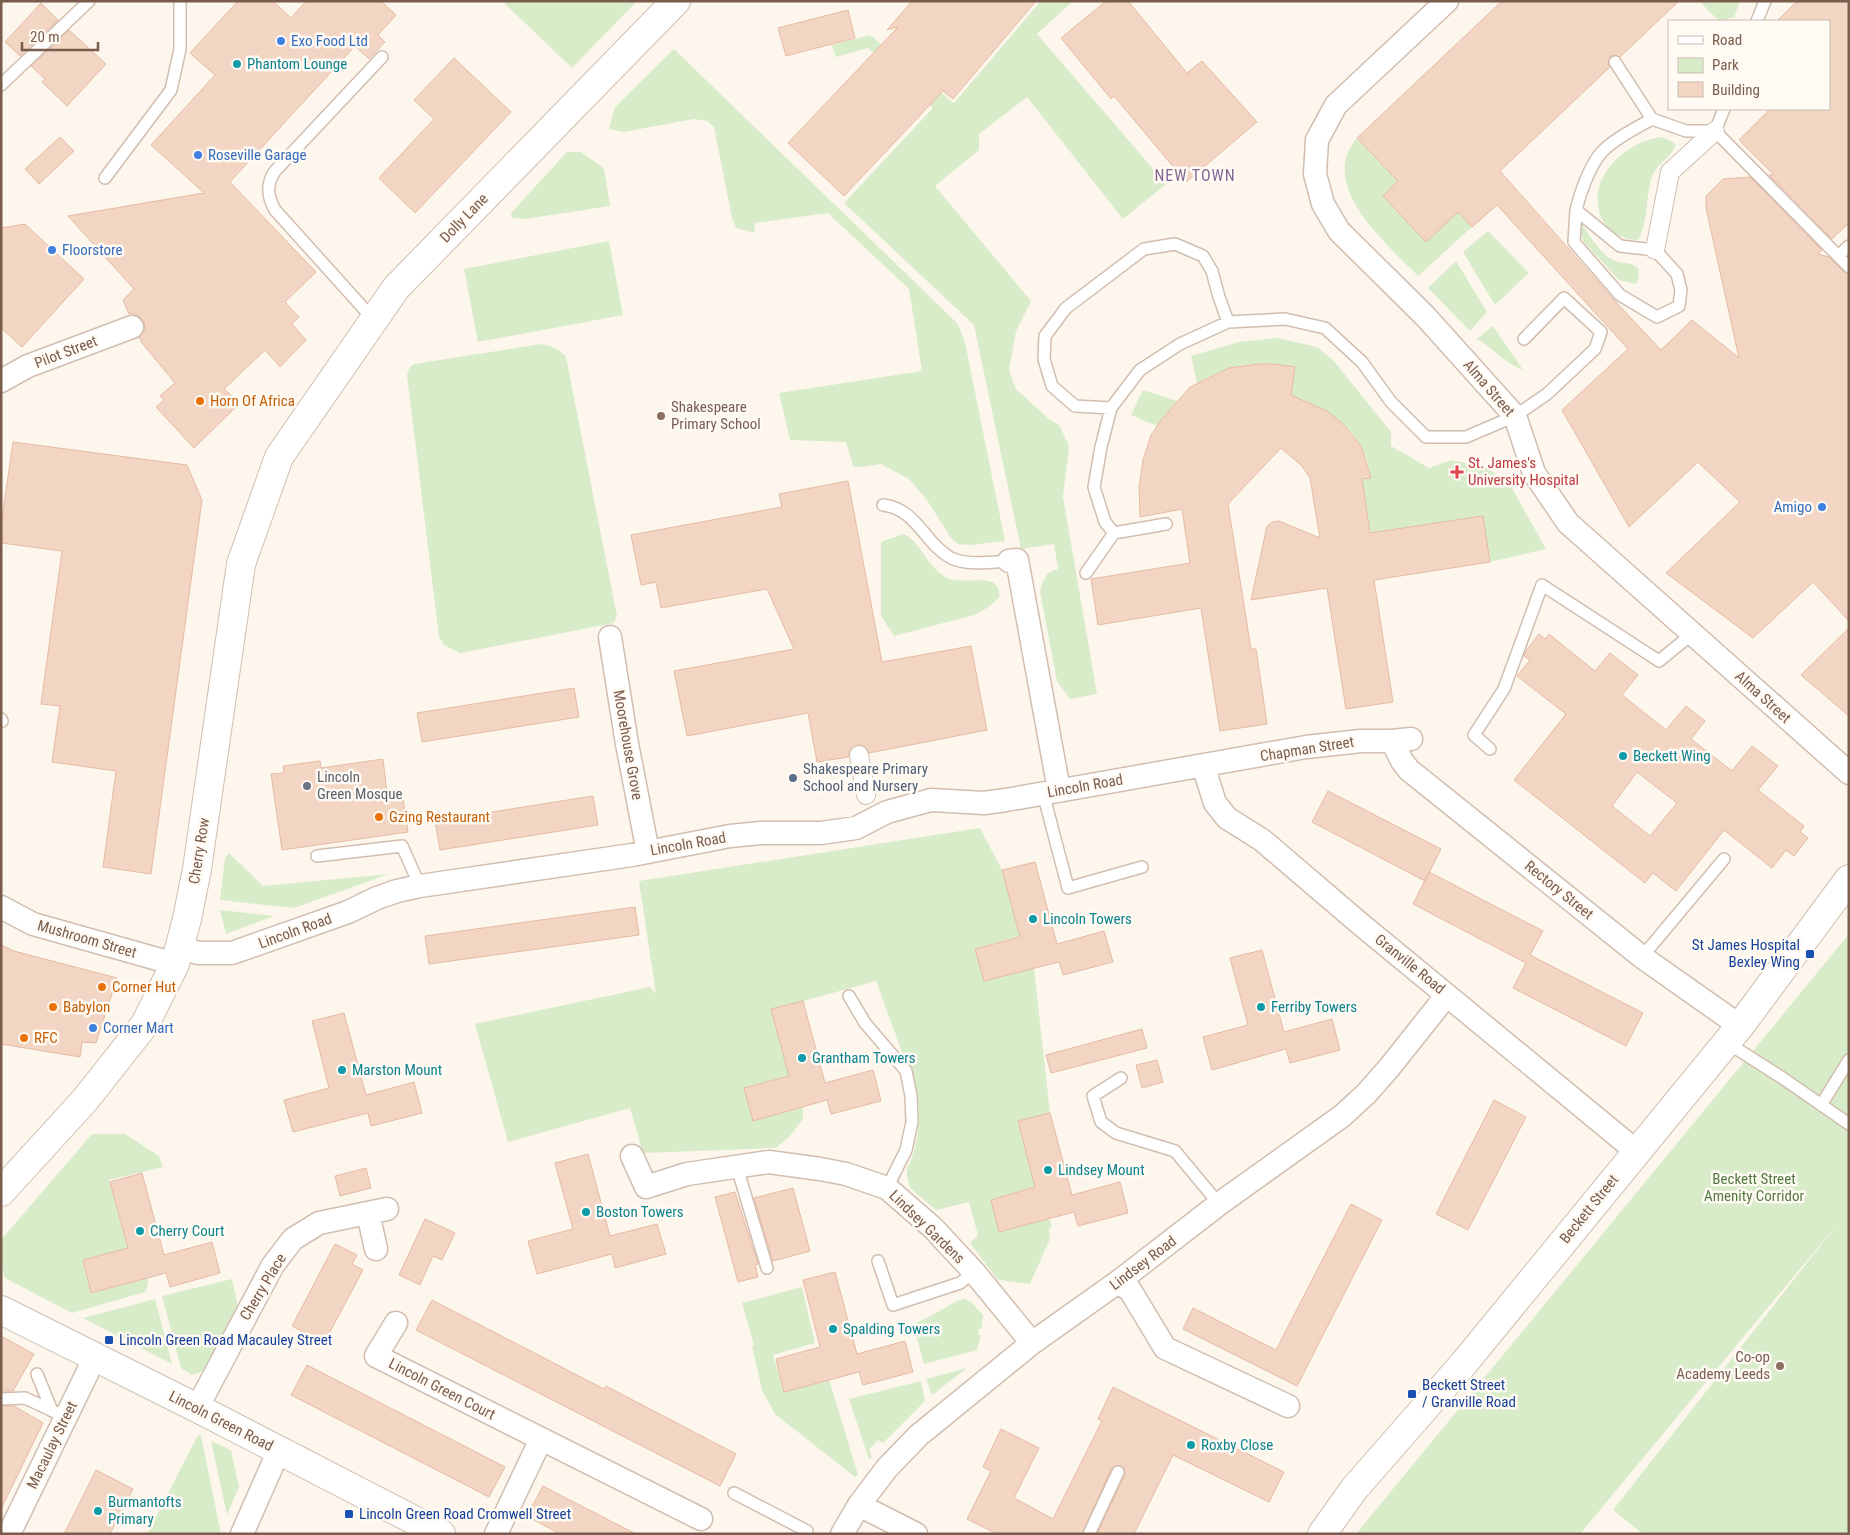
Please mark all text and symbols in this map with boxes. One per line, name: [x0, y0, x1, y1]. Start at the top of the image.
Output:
scale bar: [22, 20, 99, 52]
legend: [1668, 20, 1830, 110]
text: 20 m: [30, 28, 60, 46]
text: Road: [1712, 31, 1742, 49]
place label: Exo Food Ltd: [291, 32, 368, 50]
marker: Exo Food Ltd: [275, 35, 287, 47]
place label: Phantom Lounge: [247, 55, 347, 73]
text: Park: [1712, 56, 1739, 74]
marker: Phantom Lounge: [231, 58, 243, 70]
text: Building: [1712, 81, 1760, 99]
place label: Roseville Garage: [208, 146, 306, 164]
marker: Roseville Garage: [192, 149, 204, 161]
district label: NEW TOWN: [1154, 166, 1236, 185]
street label: Dolly Lane: [436, 190, 492, 246]
place label: Floorstore: [62, 241, 122, 259]
marker: Floorstore: [46, 244, 58, 256]
street label: Pilot Street: [32, 332, 100, 372]
street label: Alma Street: [1460, 356, 1518, 420]
place label: Horn Of Africa: [210, 392, 295, 410]
marker: Horn Of Africa: [194, 395, 206, 407]
place label: Shakespeare Primary School: [671, 398, 761, 433]
marker: Shakespeare Primary School: [655, 410, 667, 422]
place label: St. James's University Hospital: [1468, 454, 1579, 489]
marker: St. James's University Hospital: [1450, 465, 1464, 479]
place label: Amigo: [1774, 498, 1812, 516]
marker: Amigo: [1816, 501, 1828, 513]
street label: Alma Street: [1731, 667, 1795, 727]
street label: Moorehouse Grove: [609, 689, 647, 801]
street label: Chapman Street: [1259, 733, 1355, 765]
place label: Beckett Wing: [1633, 747, 1711, 765]
marker: Beckett Wing: [1617, 750, 1629, 762]
place label: Shakespeare Primary School and Nursery: [803, 760, 928, 795]
place label: Lincoln Green Mosque: [317, 768, 403, 803]
street label: Lincoln Road: [1046, 770, 1124, 802]
marker: Shakespeare Primary School and Nursery: [787, 772, 799, 784]
marker: Lincoln Green Mosque: [301, 780, 313, 792]
place label: Gzing Restaurant: [389, 808, 490, 826]
marker: Gzing Restaurant: [373, 811, 385, 823]
street label: Cherry Row: [185, 816, 213, 885]
street label: Lincoln Road: [649, 828, 727, 860]
street label: Rectory Street: [1521, 857, 1597, 923]
street label: Lincoln Road: [256, 909, 334, 953]
place label: Lincoln Towers: [1043, 910, 1132, 928]
marker: Lincoln Towers: [1027, 913, 1039, 925]
street label: Mushroom Street: [35, 916, 139, 962]
street label: Granville Road: [1371, 930, 1449, 998]
place label: St James Hospital Bexley Wing: [1692, 936, 1800, 971]
marker: St James Hospital Bexley Wing: [1804, 948, 1816, 960]
place label: Corner Hut: [112, 978, 176, 996]
marker: Corner Hut: [96, 981, 108, 993]
place label: Babylon: [63, 998, 110, 1016]
place label: Ferriby Towers: [1271, 998, 1357, 1016]
marker: Babylon: [47, 1001, 59, 1013]
marker: Ferriby Towers: [1255, 1001, 1267, 1013]
place label: Corner Mart: [103, 1019, 174, 1037]
marker: Corner Mart: [87, 1022, 99, 1034]
place label: RFC: [34, 1029, 58, 1047]
marker: RFC: [18, 1032, 30, 1044]
place label: Grantham Towers: [812, 1049, 916, 1067]
marker: Grantham Towers: [796, 1052, 808, 1064]
place label: Marston Mount: [352, 1061, 442, 1079]
marker: Marston Mount: [336, 1064, 348, 1076]
place label: Lindsey Mount: [1058, 1161, 1145, 1179]
marker: Lindsey Mount: [1042, 1164, 1054, 1176]
park label: Beckett Street Amenity Corridor: [1704, 1170, 1804, 1205]
street label: Beckett Street: [1556, 1171, 1622, 1247]
street label: Lindsey Gardens: [886, 1187, 969, 1268]
place label: Boston Towers: [596, 1203, 684, 1221]
marker: Boston Towers: [580, 1206, 592, 1218]
place label: Cherry Court: [150, 1222, 224, 1240]
marker: Cherry Court: [134, 1225, 146, 1237]
street label: Lindsey Road: [1106, 1232, 1180, 1294]
street label: Cherry Place: [236, 1250, 290, 1324]
place label: Spalding Towers: [843, 1320, 940, 1338]
marker: Spalding Towers: [827, 1323, 839, 1335]
place label: Lincoln Green Road Macauley Street: [119, 1331, 332, 1349]
marker: Lincoln Green Road Macauley Street: [103, 1334, 115, 1346]
place label: Co-op Academy Leeds: [1676, 1348, 1770, 1383]
street label: Lincoln Green Court: [386, 1354, 498, 1424]
marker: Co-op Academy Leeds: [1774, 1360, 1786, 1372]
place label: Beckett Street / Granville Road: [1422, 1376, 1516, 1411]
street label: Lincoln Green Road: [166, 1387, 276, 1455]
marker: Beckett Street / Granville Road: [1406, 1388, 1418, 1400]
street label: Macaulay Street: [23, 1398, 81, 1492]
place label: Roxby Close: [1201, 1436, 1273, 1454]
marker: Roxby Close: [1185, 1439, 1197, 1451]
place label: Burmantofts Primary: [108, 1493, 182, 1528]
marker: Burmantofts Primary: [92, 1505, 104, 1517]
place label: Lincoln Green Road Cromwell Street: [359, 1505, 571, 1523]
marker: Lincoln Green Road Cromwell Street: [343, 1508, 355, 1520]

